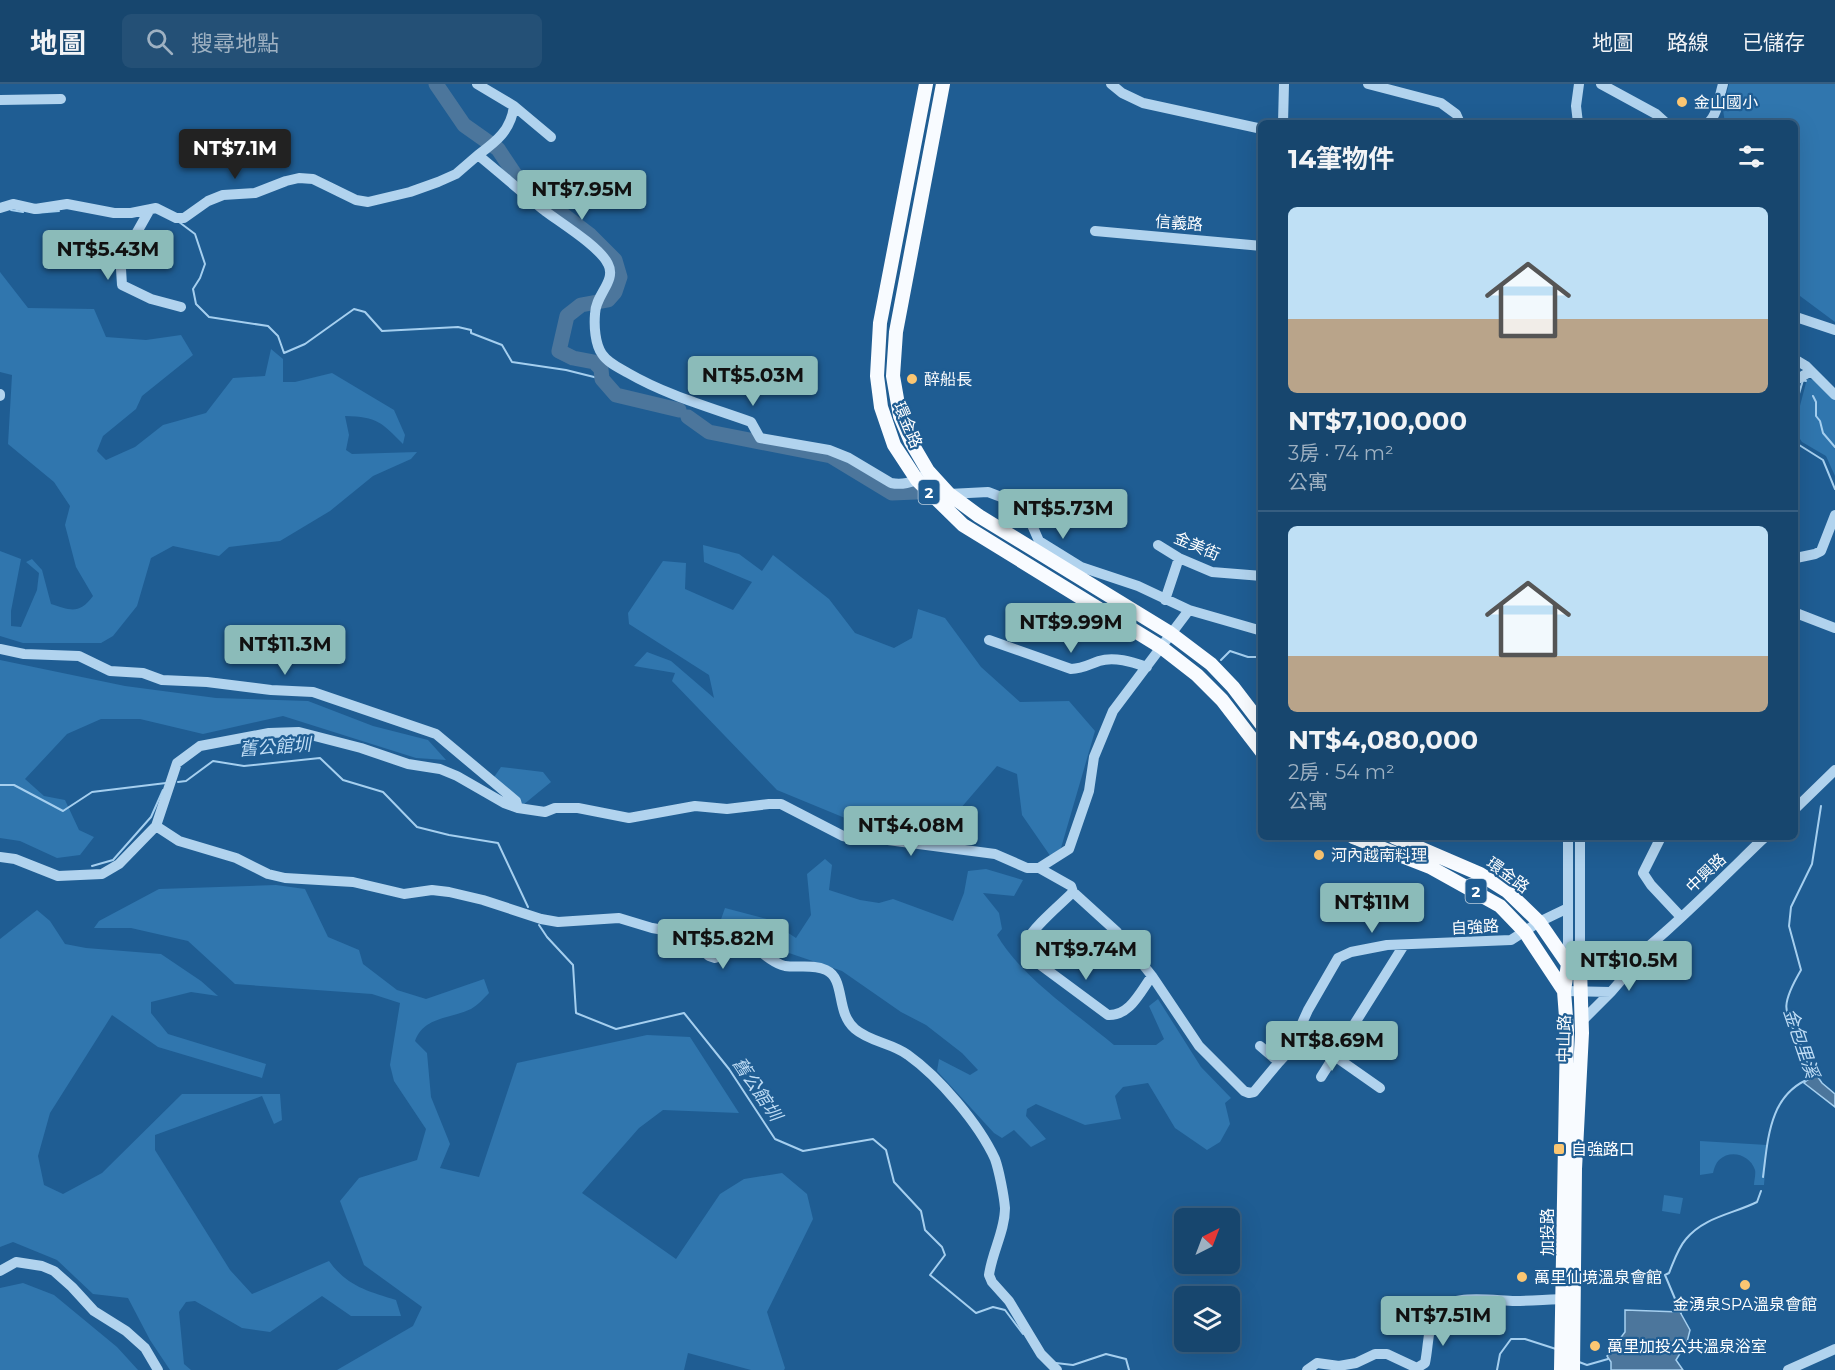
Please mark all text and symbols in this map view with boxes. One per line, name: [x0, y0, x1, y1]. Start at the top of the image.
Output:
search box: [122, 14, 542, 68]
icon: search: [143, 25, 176, 58]
text: 地圖: [30, 26, 86, 60]
text: 搜尋地點: [191, 30, 279, 57]
text: 地圖: [1592, 30, 1634, 55]
text: 路線: [1667, 30, 1709, 55]
text: 已儲存: [1742, 30, 1805, 55]
place label: 金山國小: [1694, 93, 1758, 112]
marker: 金山國小: [1675, 95, 1689, 109]
pin: NT$7.1M: [180, 129, 290, 180]
text: NT$7.1M: [193, 136, 277, 160]
icon: filters: [1735, 140, 1768, 173]
text: 14筆物件: [1288, 143, 1394, 175]
pin: NT$7.95M: [520, 170, 644, 221]
text: NT$7.95M: [531, 177, 633, 201]
street label: 信義路: [1154, 212, 1204, 234]
pin: NT$5.43M: [46, 230, 170, 281]
text: NT$5.43M: [57, 237, 159, 261]
icon: home: [1474, 246, 1582, 354]
pin: NT$5.03M: [691, 356, 815, 407]
text: NT$5.03M: [702, 363, 804, 387]
place label: 醉船長: [924, 370, 972, 389]
marker: 醉船長: [905, 372, 919, 386]
street label: 環金路: [890, 399, 926, 451]
text: NT$7,100,000: [1288, 405, 1467, 437]
text: 3房 · 74 m²: [1288, 441, 1394, 465]
text: 公寓: [1288, 470, 1328, 494]
road number: 2: [918, 480, 940, 504]
pin: NT$5.73M: [1001, 489, 1125, 540]
text: NT$5.73M: [1012, 496, 1114, 520]
street label: 金美街: [1171, 528, 1223, 564]
icon: home: [1474, 565, 1582, 673]
pin: NT$9.99M: [1009, 603, 1133, 654]
text: NT$9.99M: [1019, 610, 1123, 634]
pin: NT$11.3M: [223, 625, 347, 676]
text: NT$11.3M: [238, 632, 332, 656]
text: NT$4,080,000: [1288, 724, 1478, 756]
water label: 舊公館圳: [238, 733, 315, 760]
text: 2房 · 54 m²: [1288, 760, 1394, 784]
text: 公寓: [1288, 789, 1328, 813]
pin: NT$4.08M: [849, 806, 973, 857]
text: NT$4.08M: [858, 813, 964, 837]
place label: 河內越南料理: [1331, 846, 1427, 865]
marker: 河內越南料理: [1312, 848, 1326, 862]
street label: 中興路: [1682, 849, 1730, 897]
street label: 環金路: [1483, 853, 1533, 897]
road number: 2: [1466, 879, 1486, 903]
pin: NT$11M: [1323, 883, 1421, 934]
text: NT$11M: [1334, 890, 1410, 914]
street label: 自強路: [1451, 916, 1499, 938]
pin: NT$5.82M: [661, 919, 785, 970]
text: NT$5.82M: [672, 926, 774, 950]
pin: NT$9.74M: [1024, 930, 1148, 981]
text: NT$9.74M: [1035, 937, 1137, 961]
pin: NT$10.5M: [1567, 941, 1691, 992]
text: NT$10.5M: [1580, 948, 1678, 972]
water label: 金包里溪: [1779, 1005, 1824, 1083]
street label: 中山路: [1554, 1015, 1574, 1063]
pin: NT$8.69M: [1270, 1021, 1394, 1072]
text: NT$8.69M: [1280, 1028, 1384, 1052]
water label: 舊公館圳: [728, 1053, 788, 1127]
place label: 自強路口: [1571, 1140, 1635, 1159]
marker: 自強路口: [1552, 1142, 1566, 1156]
north arrow: [1174, 1208, 1240, 1274]
map controls: [1174, 1208, 1240, 1352]
street label: 加投路: [1538, 1208, 1557, 1256]
place label: 萬里仙境溫泉會館: [1534, 1268, 1662, 1287]
marker: 萬里仙境溫泉會館: [1515, 1270, 1529, 1284]
marker: 金湧泉SPA溫泉會館: [1738, 1278, 1752, 1292]
button: layers: [1174, 1286, 1240, 1352]
place label: 金湧泉SPA溫泉會館: [1673, 1295, 1817, 1314]
pin: NT$7.51M: [1381, 1296, 1505, 1347]
text: NT$7.51M: [1395, 1303, 1491, 1327]
place label: 萬里加投公共溫泉浴室: [1607, 1337, 1767, 1356]
marker: 萬里加投公共溫泉浴室: [1588, 1339, 1602, 1353]

